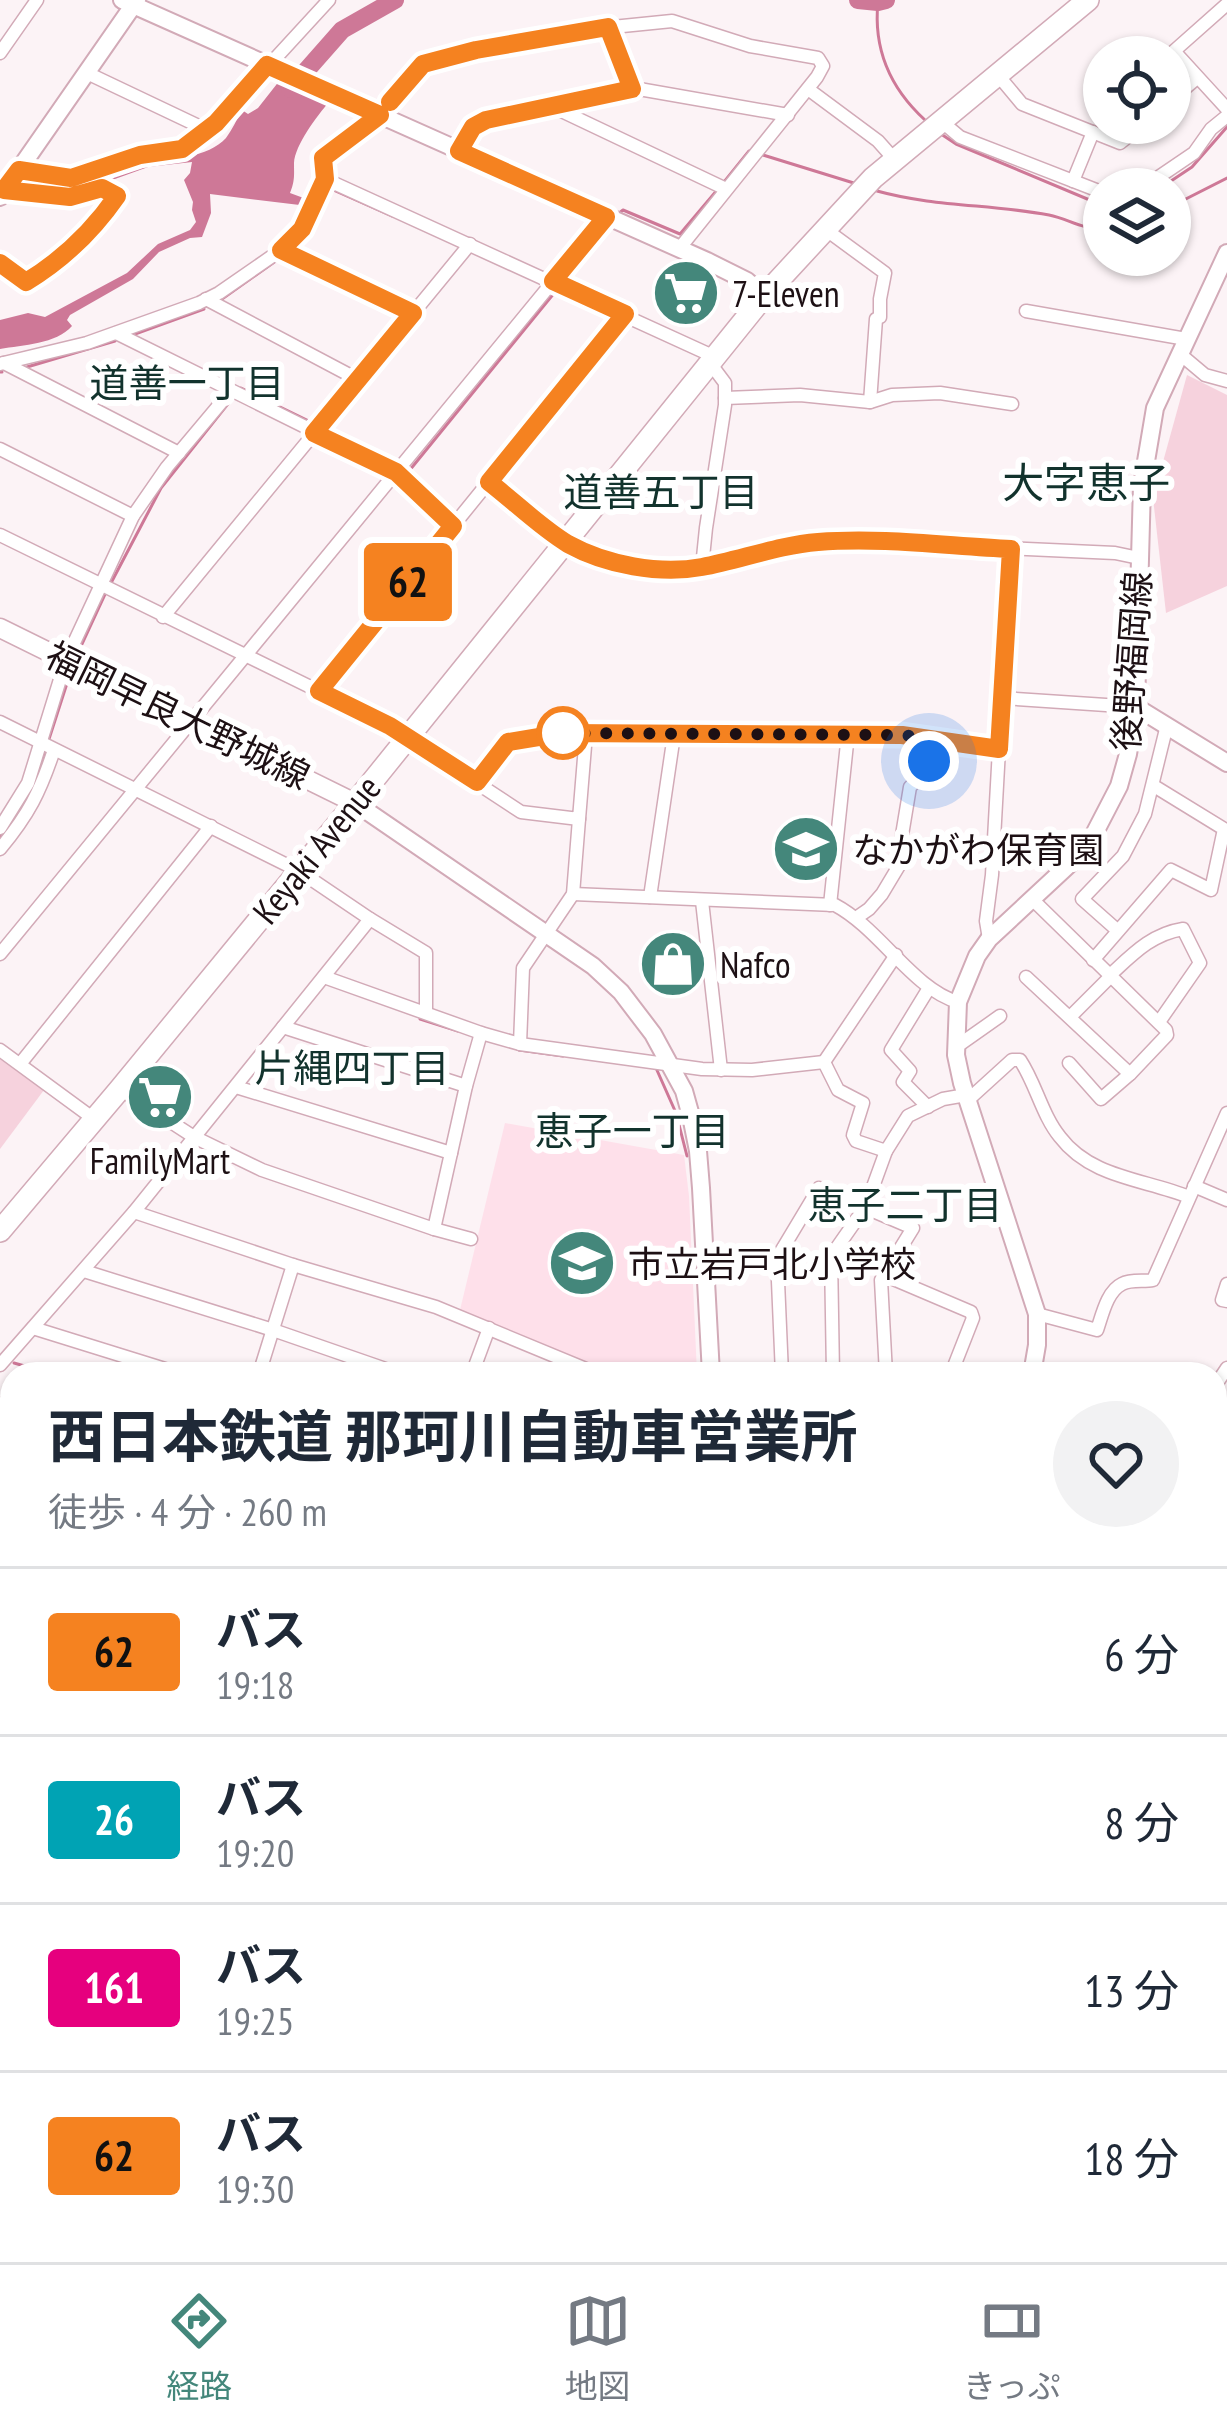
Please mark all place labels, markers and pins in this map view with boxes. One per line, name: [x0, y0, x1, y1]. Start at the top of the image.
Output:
supermarket icon: 7-Eleven: [651, 258, 721, 328]
place label: 7-Eleven: [732, 270, 840, 317]
unlabelled marker: [538, 708, 588, 758]
school or university icon: なかがわ保育園: [771, 814, 841, 884]
place label: なかがわ保育園: [852, 826, 1104, 873]
shop icon: Nafco: [638, 929, 708, 999]
place label: Nafco: [720, 941, 791, 988]
supermarket icon: FamilyMart: [125, 1062, 195, 1132]
place label: FamilyMart: [90, 1137, 230, 1184]
school or university icon: 市立岩戸北小学校: [547, 1228, 617, 1298]
place label: 市立岩戸北小学校: [628, 1240, 916, 1287]

